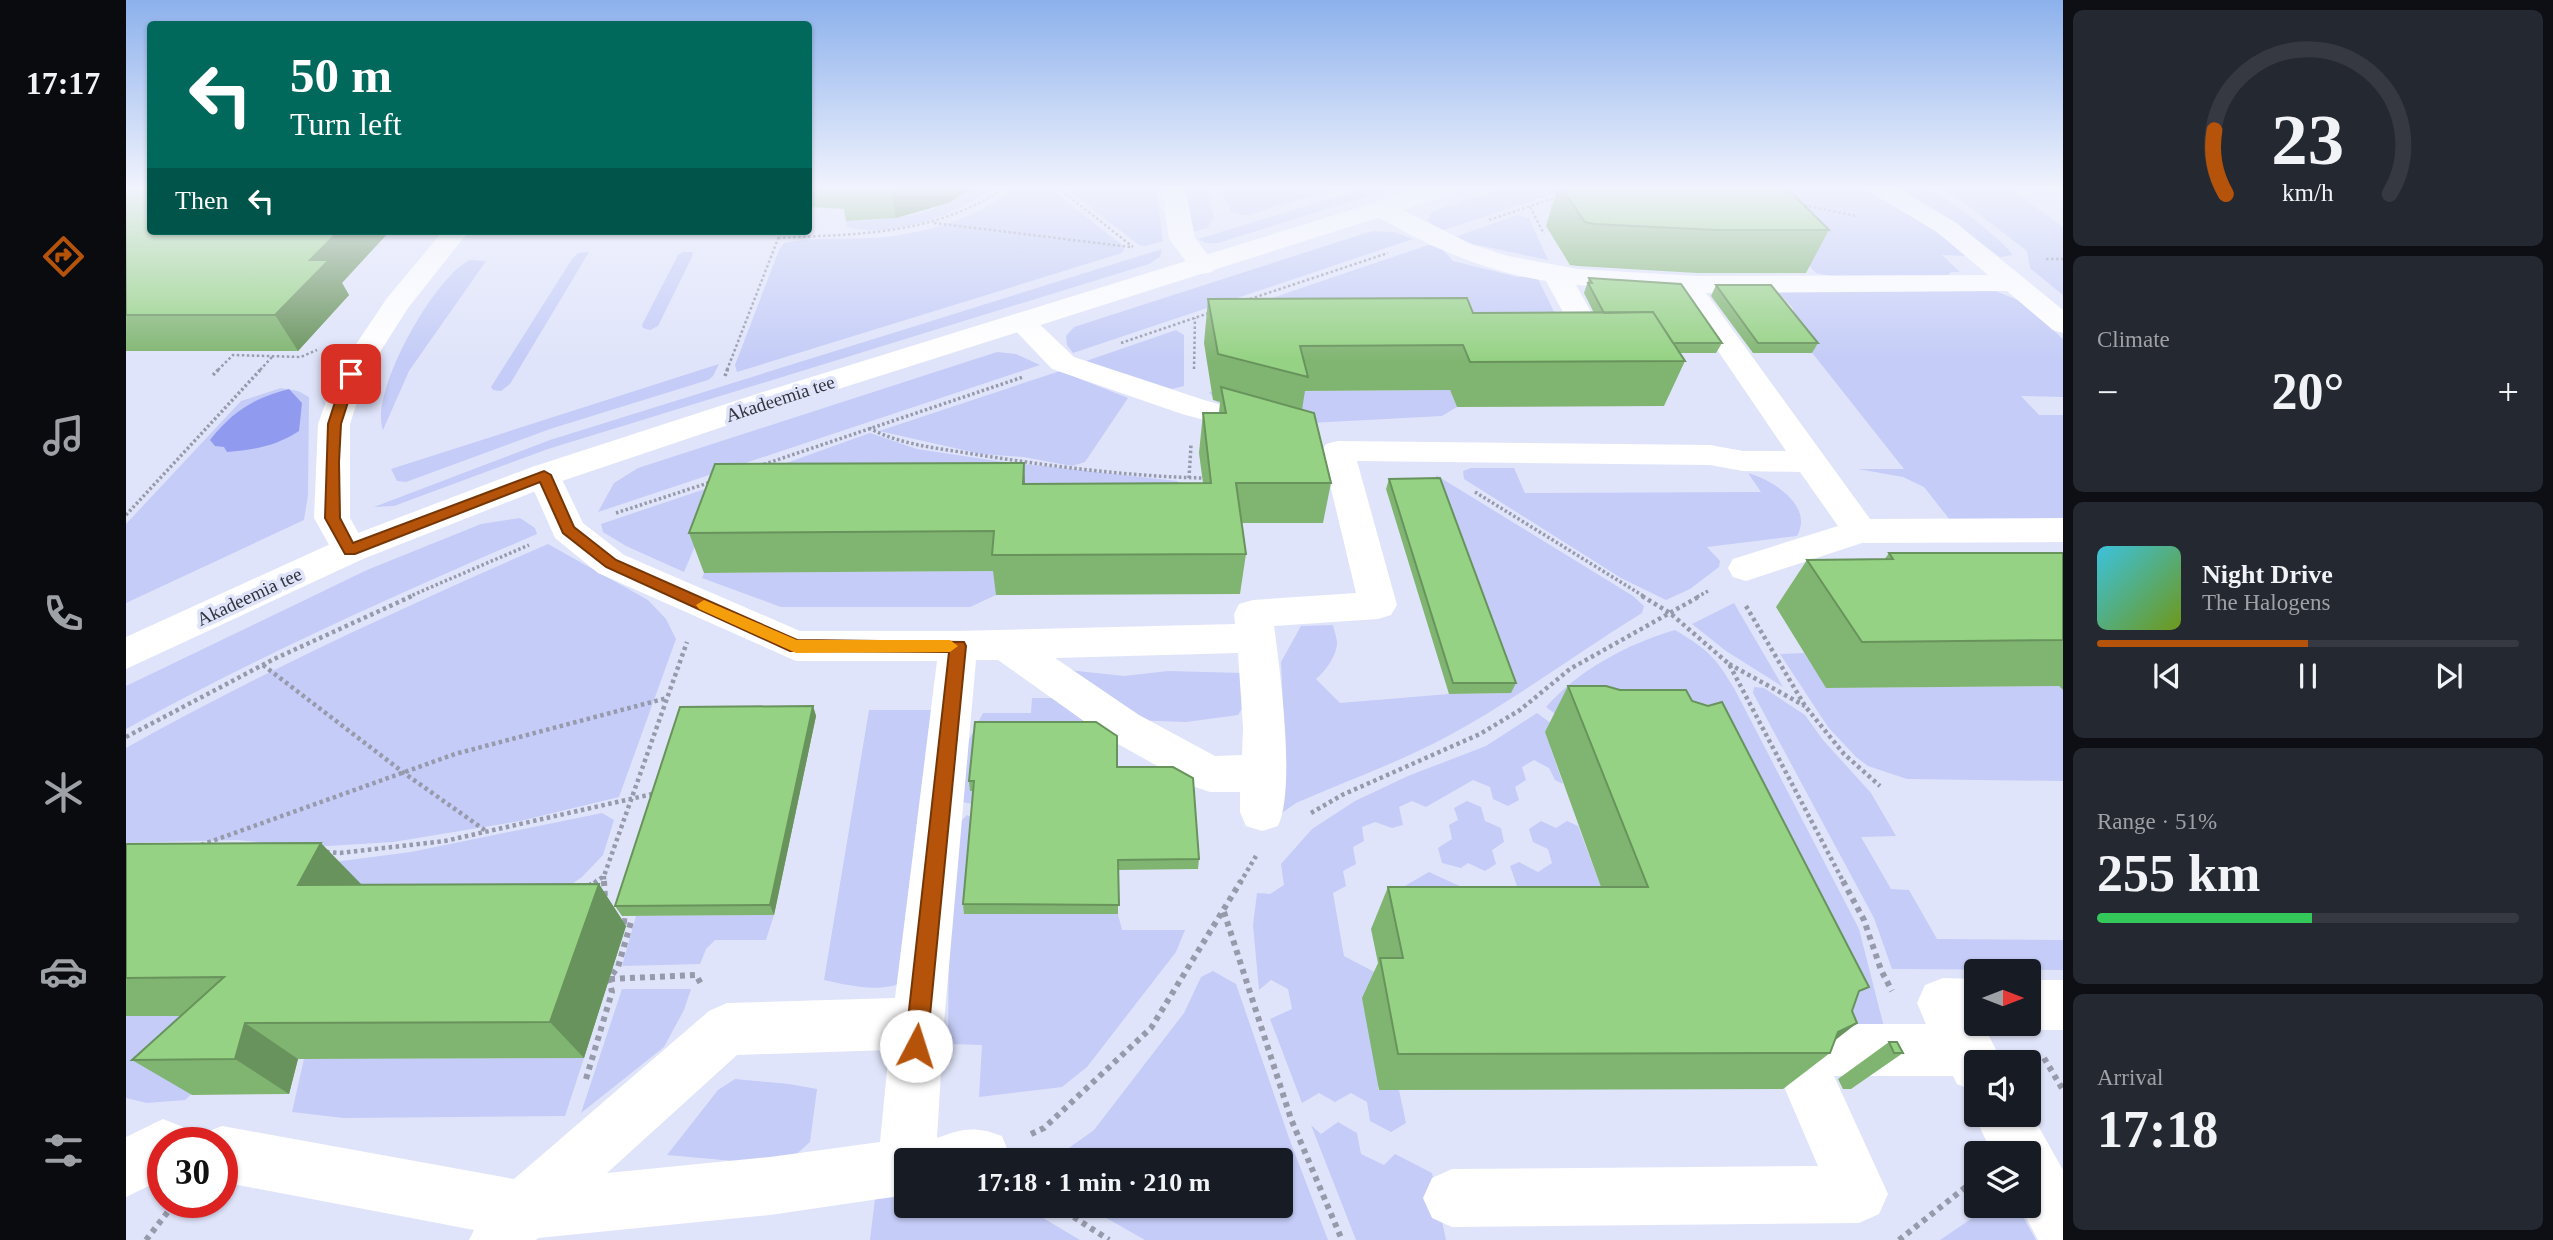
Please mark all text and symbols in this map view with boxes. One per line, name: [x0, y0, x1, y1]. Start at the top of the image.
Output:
text: 50 m: [290, 48, 392, 103]
icon: left: [175, 49, 266, 140]
text: 17:17: [26, 65, 100, 101]
text: 23: [2272, 99, 2344, 180]
text: Turn left: [290, 106, 402, 142]
text: km/h: [2282, 179, 2334, 206]
icon: left: [242, 182, 280, 220]
text: Then: [175, 186, 228, 215]
icon: directions: [39, 232, 88, 281]
text: Climate: [2097, 327, 2170, 352]
pin: [321, 344, 381, 404]
icon: arrive: [332, 355, 370, 393]
text: 20°: [2272, 363, 2344, 420]
street label: Akadeemia tee: [723, 371, 837, 426]
text: −: [2097, 371, 2118, 413]
text: +: [2498, 371, 2519, 413]
icon: music: [39, 411, 88, 460]
text: Night Drive: [2202, 560, 2333, 589]
street label: Akadeemia tee: [193, 563, 305, 630]
icon: phone: [39, 589, 88, 638]
text: The Halogens: [2202, 590, 2330, 615]
icon: previous: [2148, 657, 2186, 695]
icon: pause: [2289, 657, 2327, 695]
icon: next: [2430, 657, 2468, 695]
icon: climate: [39, 768, 88, 817]
text: Range · 51%: [2097, 809, 2217, 834]
text: 255 km: [2097, 845, 2260, 902]
icon: car: [39, 947, 88, 996]
north arrow: [1964, 959, 2040, 1036]
map controls: [1964, 959, 2041, 1218]
position arrow: [879, 1009, 953, 1083]
button: sound: [1964, 1050, 2041, 1127]
text: Arrival: [2097, 1065, 2163, 1090]
text: 17:18: [2097, 1101, 2218, 1158]
icon: filters: [39, 1126, 88, 1175]
speed limit sign: 30: [147, 1127, 238, 1218]
button: layers: [1964, 1141, 2041, 1218]
text: 17:18 · 1 min · 210 m: [977, 1168, 1211, 1197]

